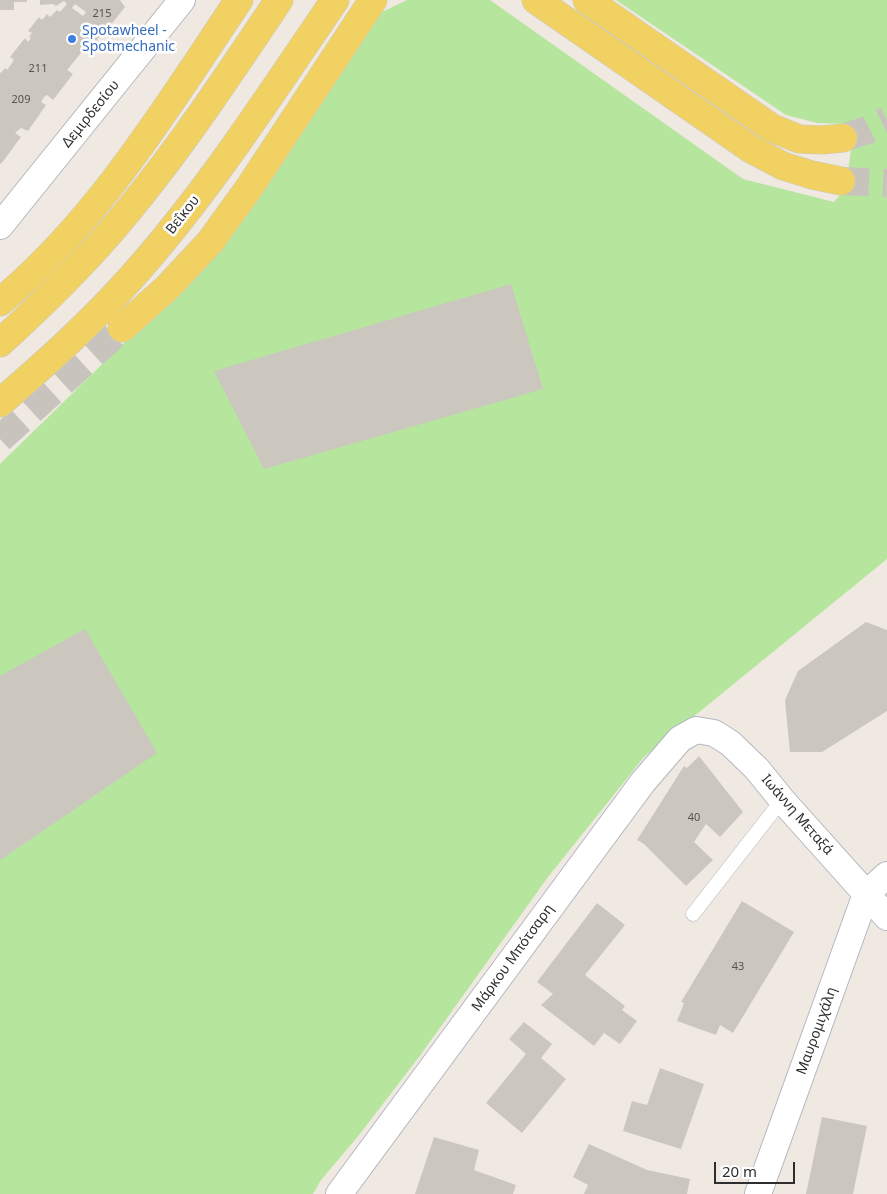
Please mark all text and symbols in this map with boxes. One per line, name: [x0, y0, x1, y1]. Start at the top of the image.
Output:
house number: 215: [93, 7, 111, 21]
place label: Spotawheel - Spotmechanic: [82, 23, 175, 56]
marker: Spotawheel - Spotmechanic: [66, 33, 78, 45]
house number: 211: [29, 62, 47, 76]
street label: Δεμιρδεσίου: [59, 77, 123, 151]
house number: 209: [12, 93, 30, 107]
street label: Βεΐκου: [163, 192, 203, 238]
street label: Ιωάννη Μεταξά: [758, 771, 836, 859]
house number: 40: [688, 811, 700, 825]
street label: Μάρκου Μπότσαρη: [468, 901, 558, 1015]
house number: 43: [732, 960, 744, 974]
street label: Μαυρομιχάλη: [793, 985, 841, 1077]
scale bar: [717, 1152, 798, 1184]
text: 20 m: [722, 1161, 757, 1181]

